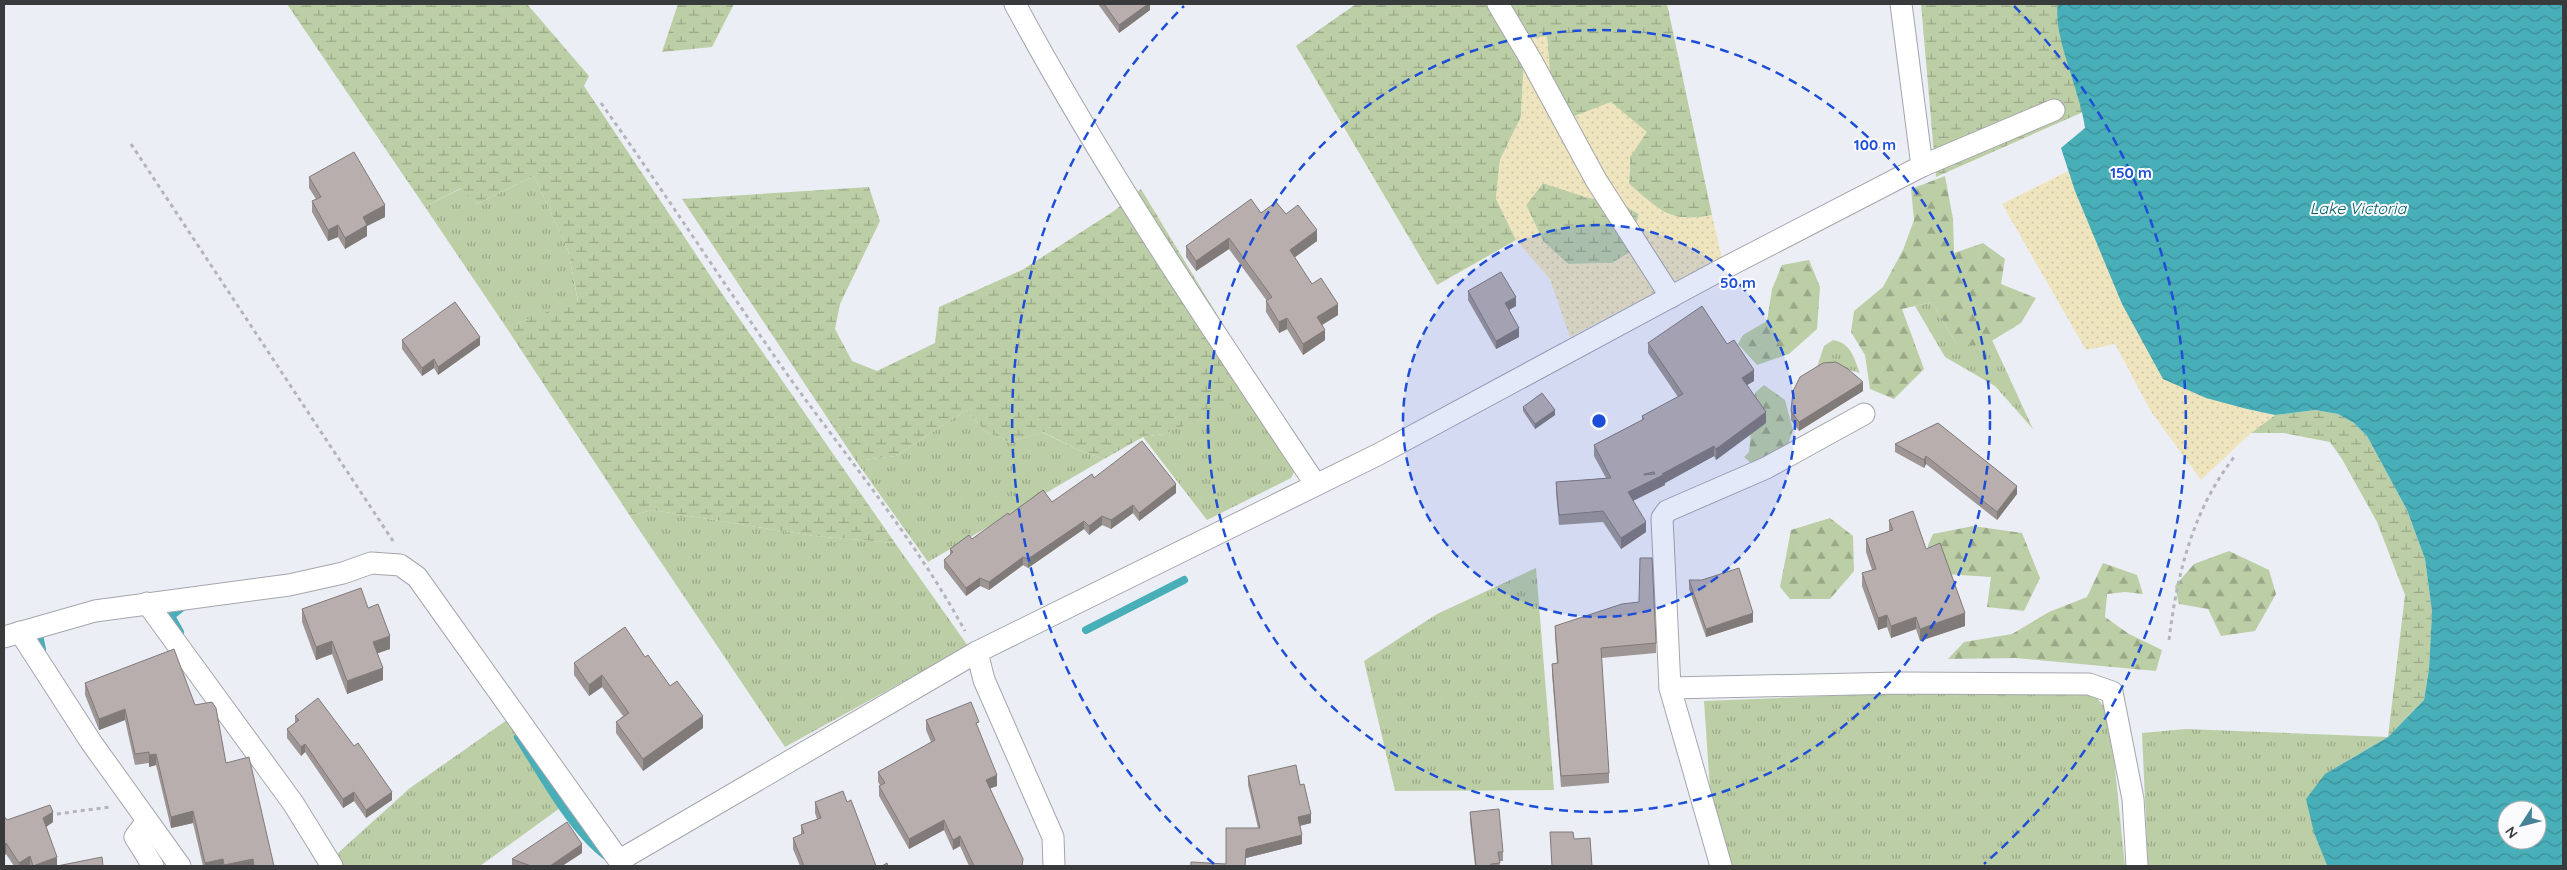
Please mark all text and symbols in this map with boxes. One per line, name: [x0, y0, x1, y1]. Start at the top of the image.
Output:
text: 100 m: [1854, 135, 1896, 154]
text: 150 m: [2110, 163, 2152, 182]
water label: Lake Victoria: [2310, 198, 2408, 218]
text: 50 m: [1720, 273, 1756, 292]
centre of rings: [1590, 412, 1608, 430]
north arrow: [2497, 800, 2547, 850]
text: N: [2501, 823, 2522, 842]

